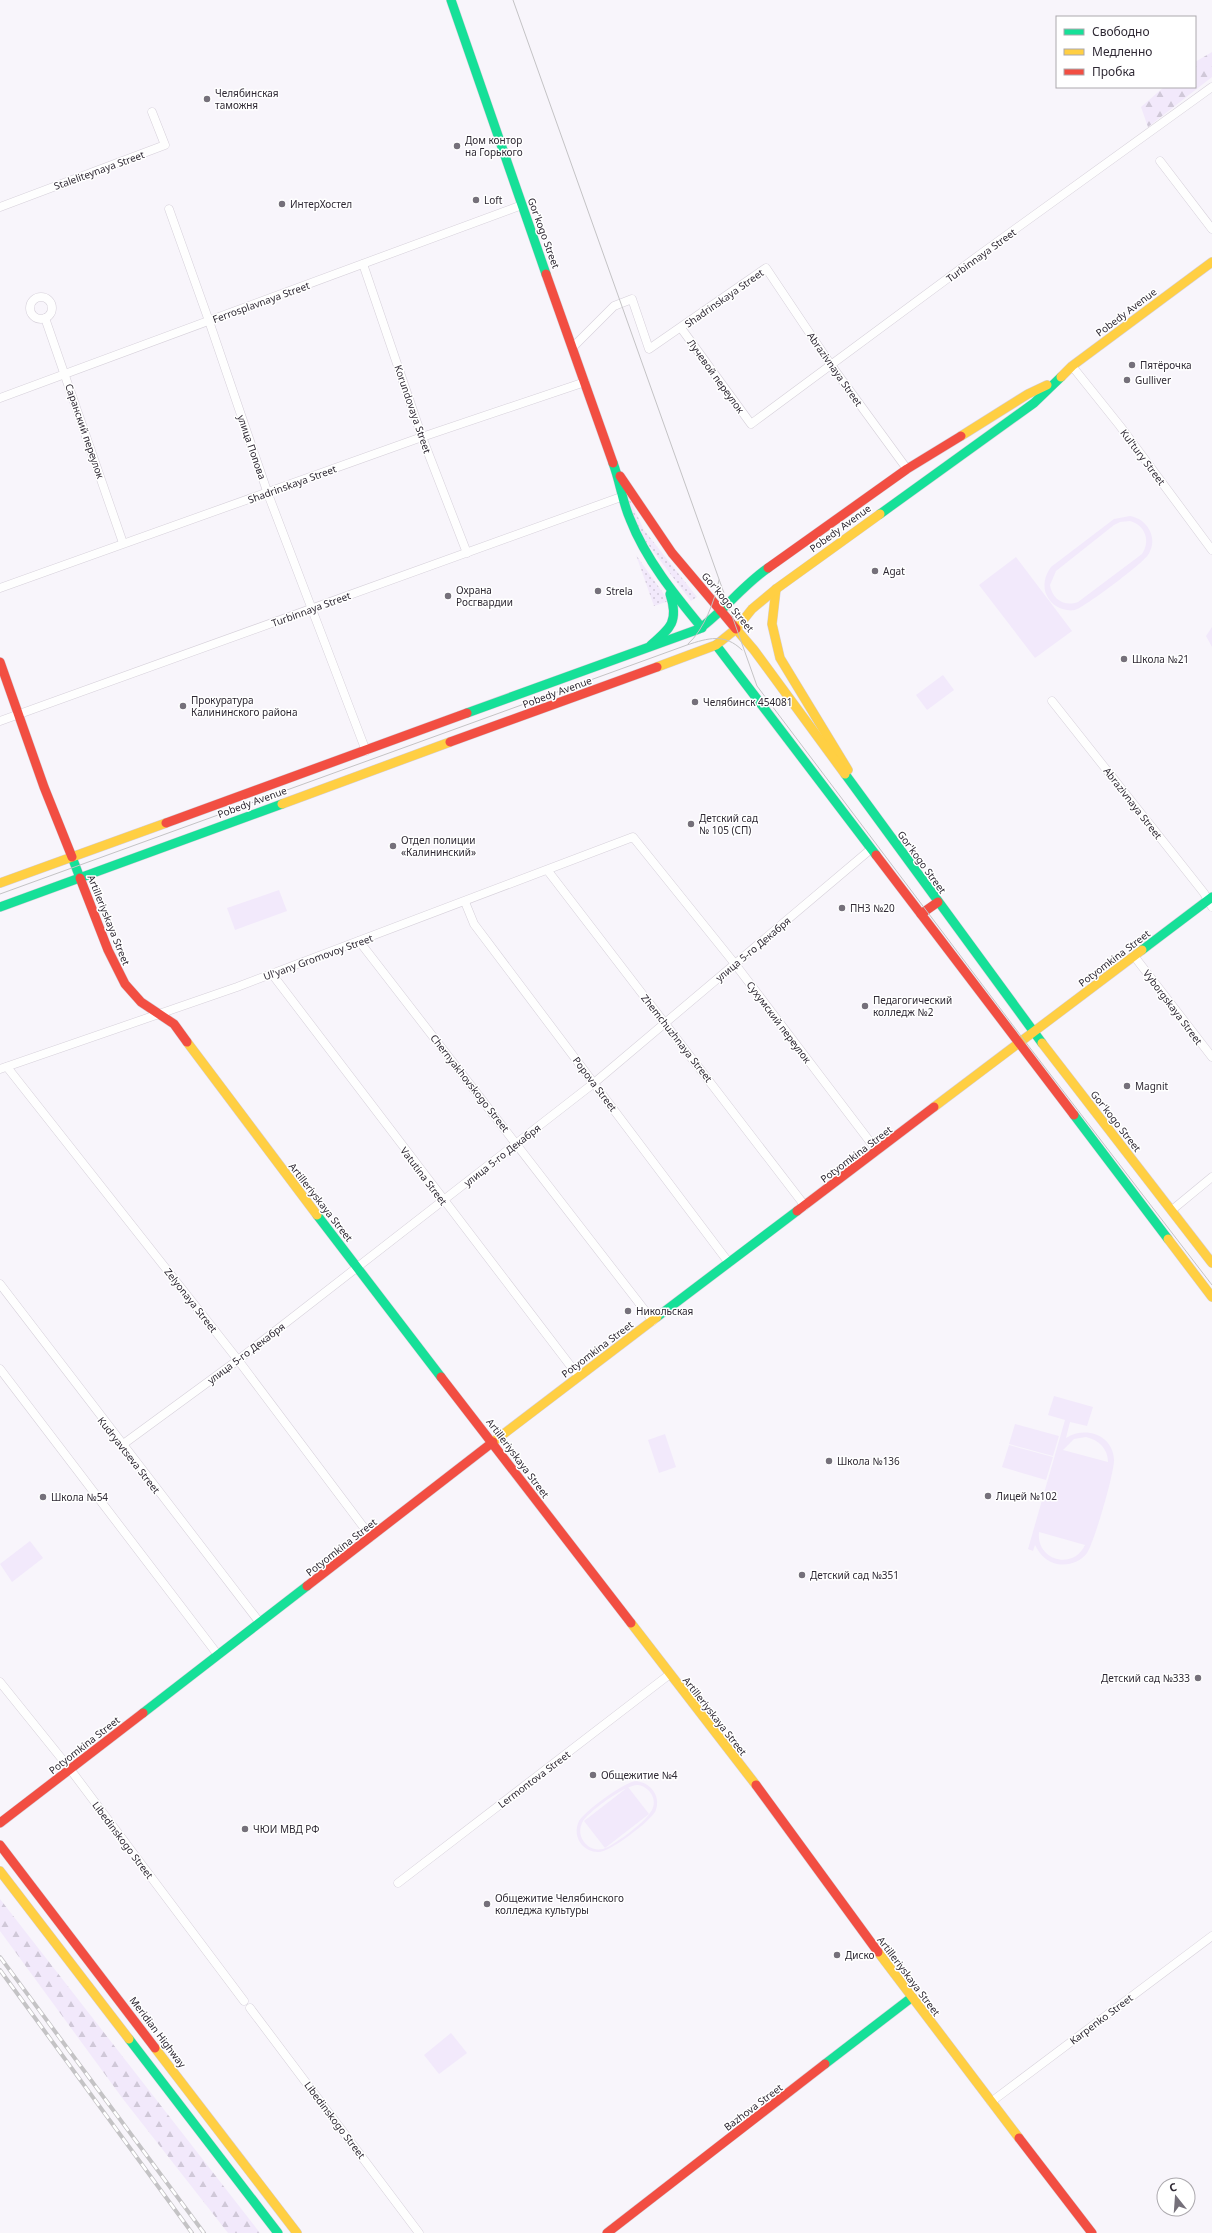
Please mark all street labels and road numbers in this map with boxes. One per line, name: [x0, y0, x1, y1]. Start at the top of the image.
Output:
street label: Staleliteynaya Street: [52, 147, 147, 193]
street label: Gor'kogo Street: [525, 196, 563, 271]
street label: Turbinnaya Street: [943, 225, 1019, 285]
street label: Shadrinskaya Street: [682, 265, 767, 330]
street label: Ferrosplavnaya Street: [211, 278, 312, 326]
street label: Pobedy Avenue: [1093, 284, 1160, 340]
street label: Abrazivnaya Street: [804, 329, 866, 409]
street label: Лучевой переулок: [684, 336, 748, 416]
street label: Korundovaya Street: [391, 363, 435, 455]
street label: Саранский переулок: [62, 382, 108, 481]
street label: улица Попова: [234, 413, 270, 481]
street label: Kul'tury Street: [1117, 426, 1169, 488]
street label: Shadrinskaya Street: [246, 461, 339, 507]
street label: Pobedy Avenue: [806, 501, 874, 555]
street label: Gor'kogo Street: [699, 569, 757, 635]
street label: Turbinnaya Street: [269, 588, 353, 630]
street label: Pobedy Avenue: [520, 673, 594, 711]
street label: Abrazivnaya Street: [1101, 764, 1166, 842]
street label: Pobedy Avenue: [215, 783, 289, 821]
street label: Gor'kogo Street: [895, 828, 950, 896]
street label: Artilleriyskaya Street: [84, 873, 134, 968]
street label: улица 5-го Декабря: [713, 913, 793, 985]
street label: Potyomkina Street: [1075, 926, 1153, 990]
street label: Ul'yany Gromovoy Street: [261, 930, 375, 983]
street label: Vyborgskaya Street: [1140, 967, 1206, 1048]
street label: Сухумский переулок: [744, 978, 815, 1066]
street label: Zhemchuzhnaya Street: [638, 991, 716, 1085]
street label: Chernyakhovskogo Street: [427, 1031, 513, 1135]
street label: Popova Street: [570, 1054, 620, 1115]
street label: Gor'kogo Street: [1088, 1087, 1145, 1155]
street label: улица 5-го Декабря: [461, 1121, 543, 1189]
street label: Potyomkina Street: [817, 1122, 895, 1186]
street label: Vatutina Street: [397, 1144, 451, 1208]
street label: Artilleriyskaya Street: [286, 1160, 356, 1245]
street label: Zelyonaya Street: [161, 1265, 221, 1335]
street label: Potyomkina Street: [558, 1317, 636, 1381]
street label: улица 5-го Декабря: [204, 1319, 288, 1387]
street label: Kudryavtseva Street: [95, 1414, 164, 1496]
street label: Artilleriyskaya Street: [483, 1415, 553, 1501]
street label: Potyomkina Street: [303, 1515, 380, 1579]
street label: Artilleriyskaya Street: [680, 1674, 750, 1759]
street label: Potyomkina Street: [46, 1713, 123, 1777]
street label: Lermontova Street: [495, 1747, 573, 1811]
street label: Libedinskogo Street: [89, 1798, 157, 1882]
street label: Artilleriyskaya Street: [874, 1933, 944, 2019]
street label: Karpenko Street: [1067, 1990, 1136, 2047]
street label: Meridian Highway: [127, 1994, 190, 2071]
street label: Libedinskogo Street: [301, 2078, 369, 2162]
street label: Bazhova Street: [721, 2080, 785, 2134]

